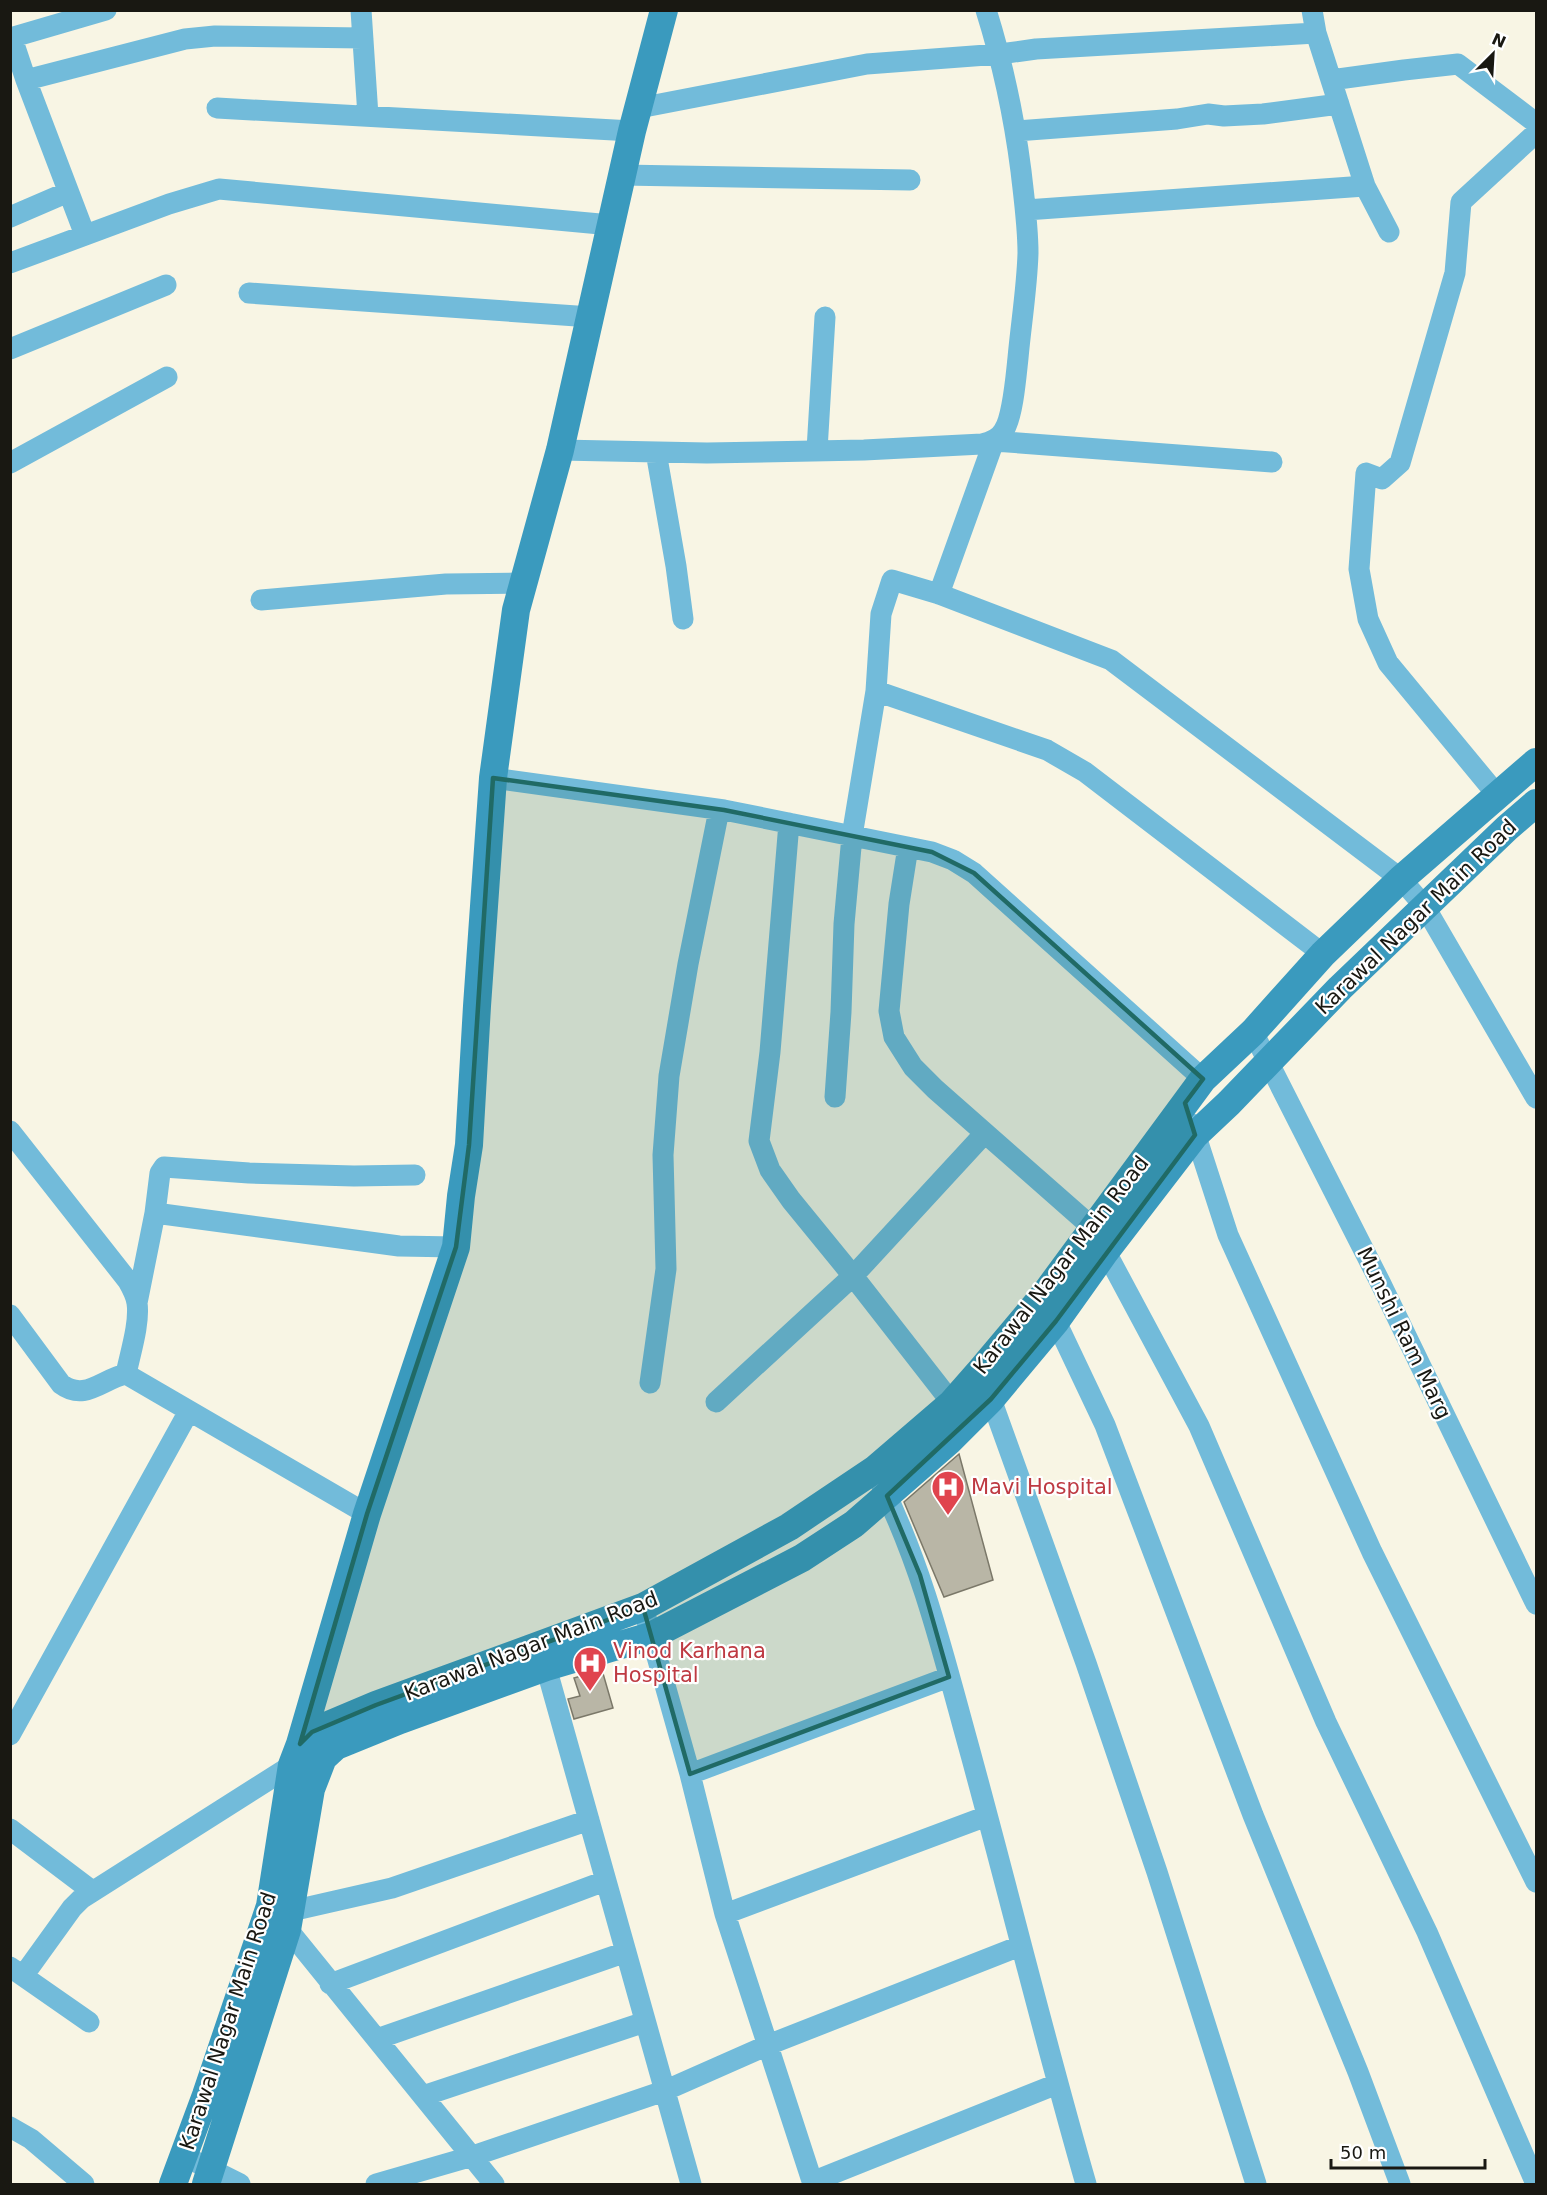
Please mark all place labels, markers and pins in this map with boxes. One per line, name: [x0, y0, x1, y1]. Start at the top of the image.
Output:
hospital icon: Mavi Hospital: [930, 1469, 966, 1516]
place label: Mavi Hospital: [971, 1475, 1113, 1499]
place label: Vinod Karhana Hospital: [613, 1639, 766, 1687]
hospital icon: Vinod Karhana Hospital: [572, 1645, 608, 1692]

